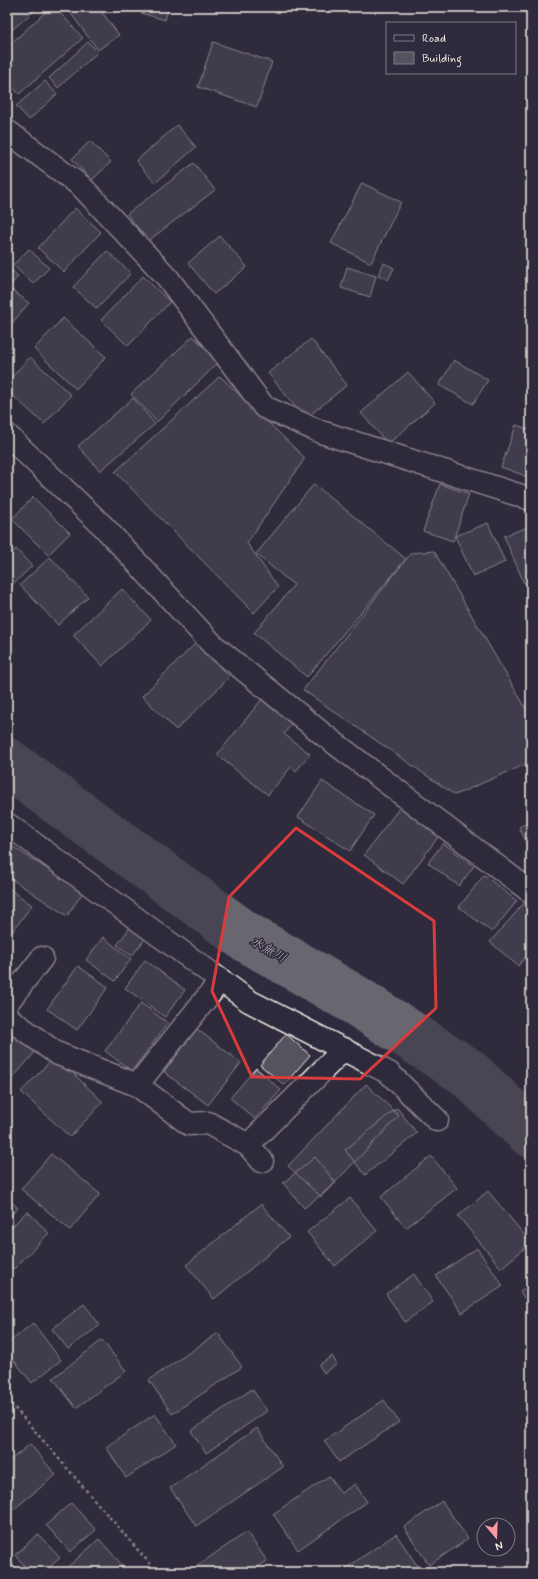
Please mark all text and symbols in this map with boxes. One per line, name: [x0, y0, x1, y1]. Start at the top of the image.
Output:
legend: [386, 22, 516, 74]
text: Road: [422, 31, 446, 47]
text: Building: [422, 51, 462, 68]
water label: 水無川: [247, 933, 289, 967]
north arrow: [476, 1517, 516, 1557]
text: N: [493, 1538, 505, 1553]

